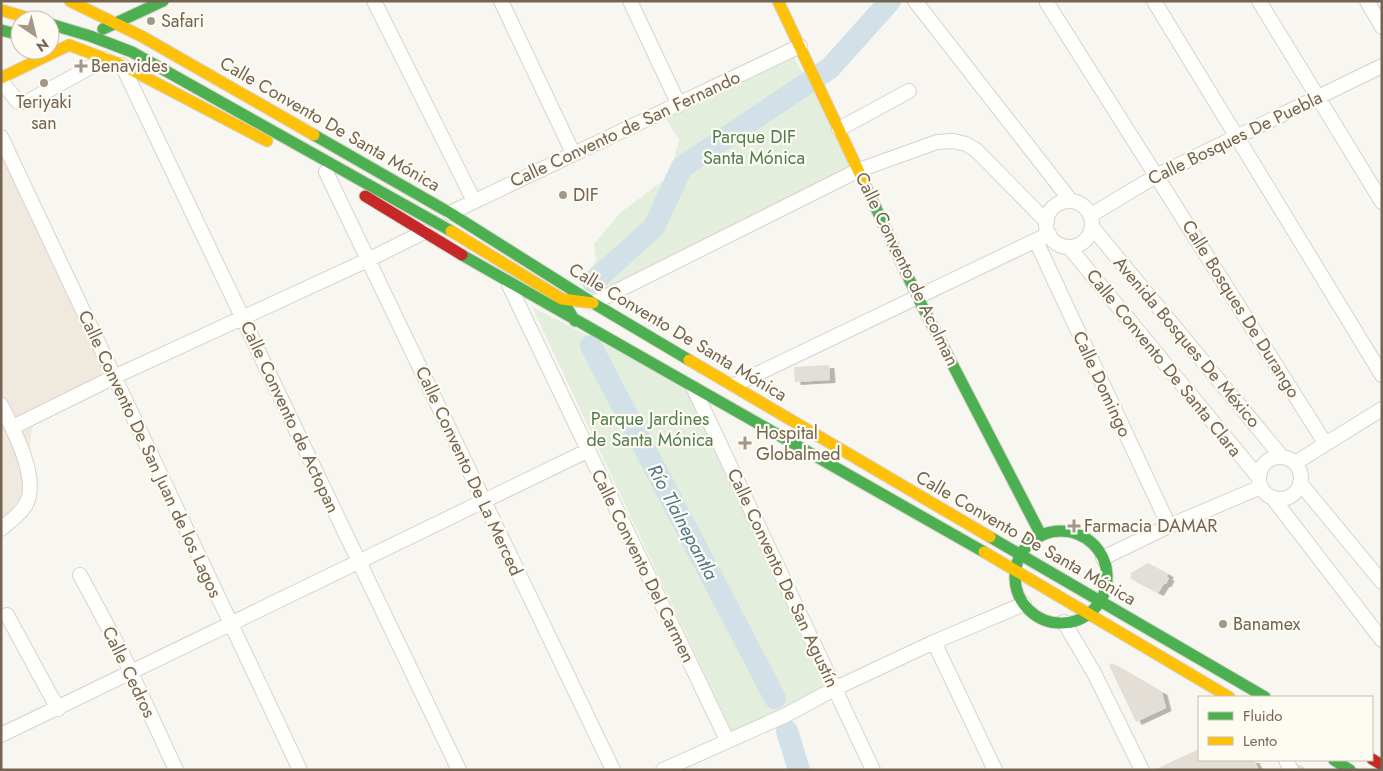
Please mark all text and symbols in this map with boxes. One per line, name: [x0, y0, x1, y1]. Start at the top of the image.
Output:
place label: Safari: [161, 8, 204, 34]
north arrow: [10, 10, 60, 60]
marker: Safari: [145, 15, 157, 27]
text: N: [32, 34, 53, 57]
street label: Calle Convento De Santa Mónica: [215, 50, 445, 198]
place label: Benavides: [91, 53, 168, 79]
marker: Benavides: [75, 60, 87, 72]
street label: Calle Convento de San Fernando: [506, 64, 744, 194]
marker: Teriyaki san: [38, 77, 50, 89]
street label: Calle Bosques De Puebla: [1144, 84, 1326, 192]
place label: Teriyaki san: [16, 89, 72, 136]
park label: Parque DIF Santa Mónica: [703, 124, 805, 171]
street label: Calle Convento de Acolman: [849, 168, 965, 370]
place label: DIF: [573, 182, 599, 208]
marker: DIF: [557, 189, 569, 201]
street label: Calle Bosques De Durango: [1175, 215, 1307, 403]
street label: Avenida Bosques De México: [1107, 251, 1267, 433]
street label: Calle Convento De Santa Mónica: [564, 256, 792, 408]
street label: Calle Convento De Santa Clara: [1080, 264, 1248, 462]
street label: Calle Convento De San Juan de los Lagos: [72, 306, 228, 602]
street label: Calle Convento de Actopan: [234, 317, 346, 517]
street label: Calle Domingo: [1066, 327, 1138, 441]
street label: Calle Convento De La Merced: [409, 362, 529, 580]
park label: Parque Jardines de Santa Mónica: [586, 406, 714, 453]
place label: Hospital Globalmed: [756, 420, 841, 467]
marker: Hospital Globalmed: [738, 436, 752, 450]
water label: Río Tlalnepantla: [641, 459, 725, 585]
street label: Calle Convento De San Agustín: [721, 464, 845, 692]
street label: Calle Convento De Santa Mónica: [911, 464, 1141, 612]
street label: Calle Convento Del Carmen: [585, 465, 701, 667]
place label: Farmacia DAMAR: [1084, 513, 1217, 539]
marker: Farmacia DAMAR: [1068, 520, 1080, 532]
place label: Banamex: [1233, 611, 1301, 637]
marker: Banamex: [1217, 618, 1229, 630]
street label: Calle Cedros: [96, 622, 162, 722]
legend: [1198, 696, 1373, 761]
text: Fluido: [1243, 705, 1282, 727]
text: Lento: [1243, 730, 1277, 752]

